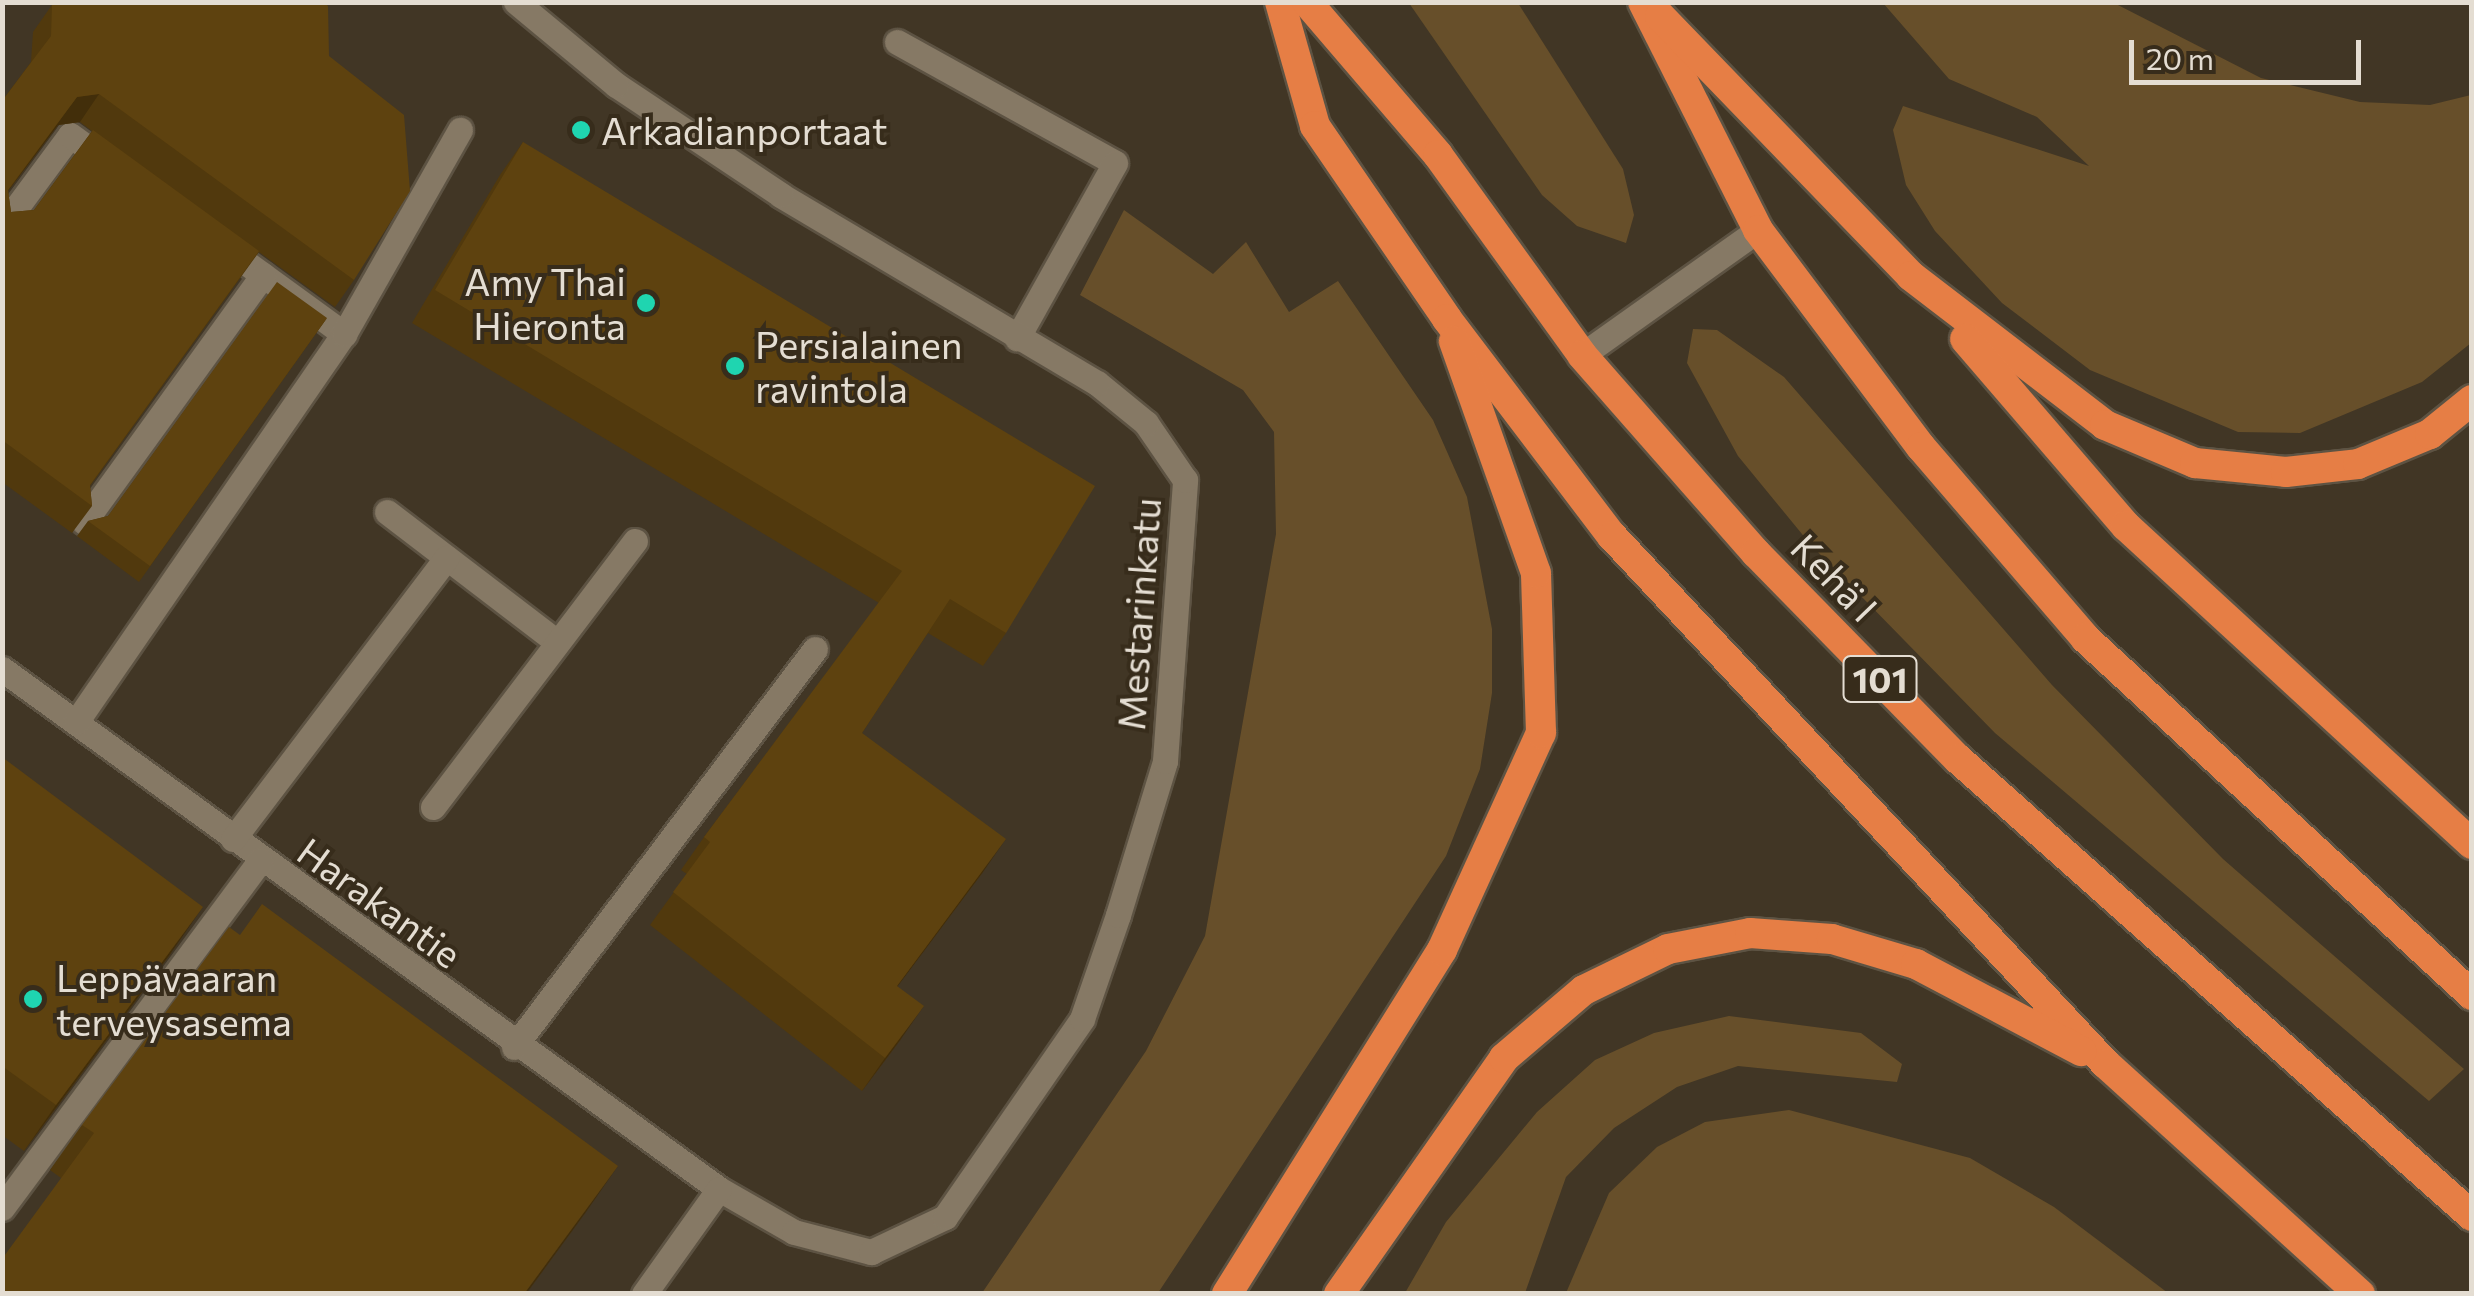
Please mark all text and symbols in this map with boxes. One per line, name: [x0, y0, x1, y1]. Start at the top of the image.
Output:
scale bar: [2134, 20, 2366, 82]
text: 20 m: [2146, 39, 2214, 76]
place label: Arkadianportaat: [601, 107, 888, 153]
marker: Arkadianportaat: [570, 119, 592, 141]
place label: Amy Thai Hieronta: [464, 258, 626, 348]
marker: Amy Thai Hieronta: [635, 292, 657, 314]
place label: Persialainen ravintola: [755, 321, 963, 410]
marker: Persialainen ravintola: [724, 355, 746, 377]
street label: Mestarinkatu: [1107, 496, 1169, 732]
street label: Kehä I: [1783, 524, 1887, 630]
road number: 101: [1842, 649, 1918, 709]
street label: Harakantie: [289, 828, 471, 976]
place label: Leppävaaran terveysasema: [56, 954, 292, 1044]
marker: Leppävaaran terveysasema: [20, 986, 46, 1012]

